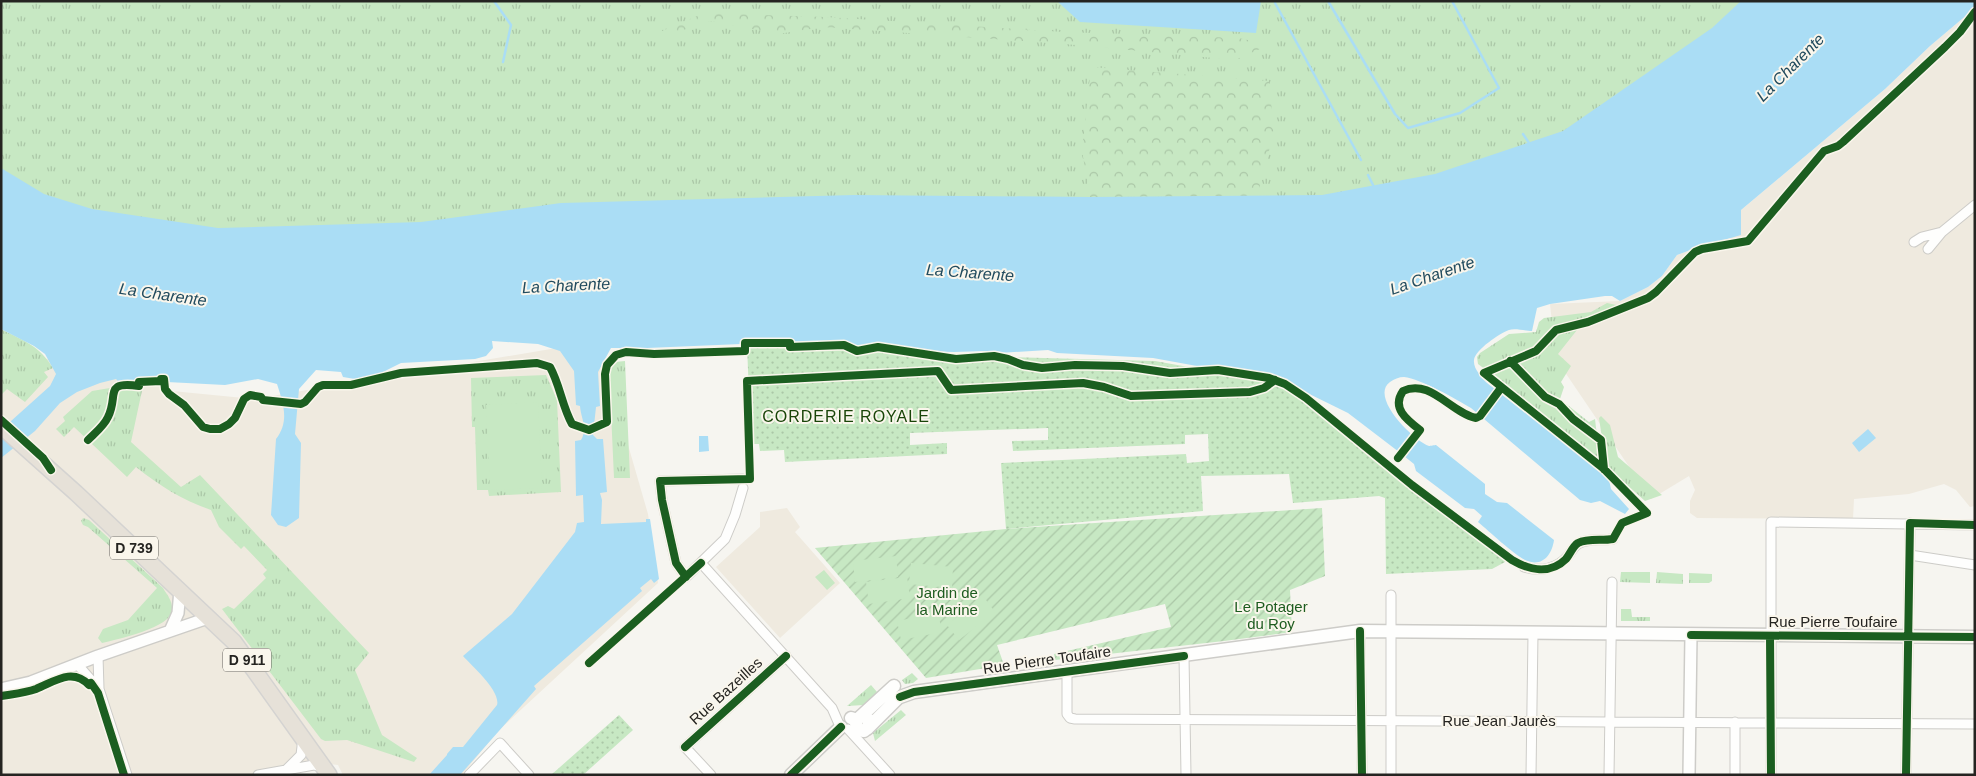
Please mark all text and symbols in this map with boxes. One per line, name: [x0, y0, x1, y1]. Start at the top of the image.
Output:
water label: La Charente: [1753, 30, 1828, 104]
water label: La Charente: [1388, 253, 1477, 298]
water label: La Charente: [925, 261, 1015, 284]
water label: La Charente: [522, 275, 611, 296]
water label: La Charente: [118, 280, 208, 309]
district label: CORDERIE ROYALE: [762, 408, 930, 425]
road number: D 739: [110, 536, 158, 560]
park label: Jardin de la Marine: [916, 584, 978, 618]
park label: Le Potager du Roy: [1234, 598, 1308, 632]
street label: Rue Pierre Toufaire: [1769, 613, 1897, 630]
street label: Rue Pierre Toufaire: [982, 642, 1112, 677]
road number: D 911: [223, 648, 271, 672]
street label: Rue Bazeilles: [686, 654, 765, 728]
street label: Rue Jean Jaurès: [1442, 712, 1556, 729]

